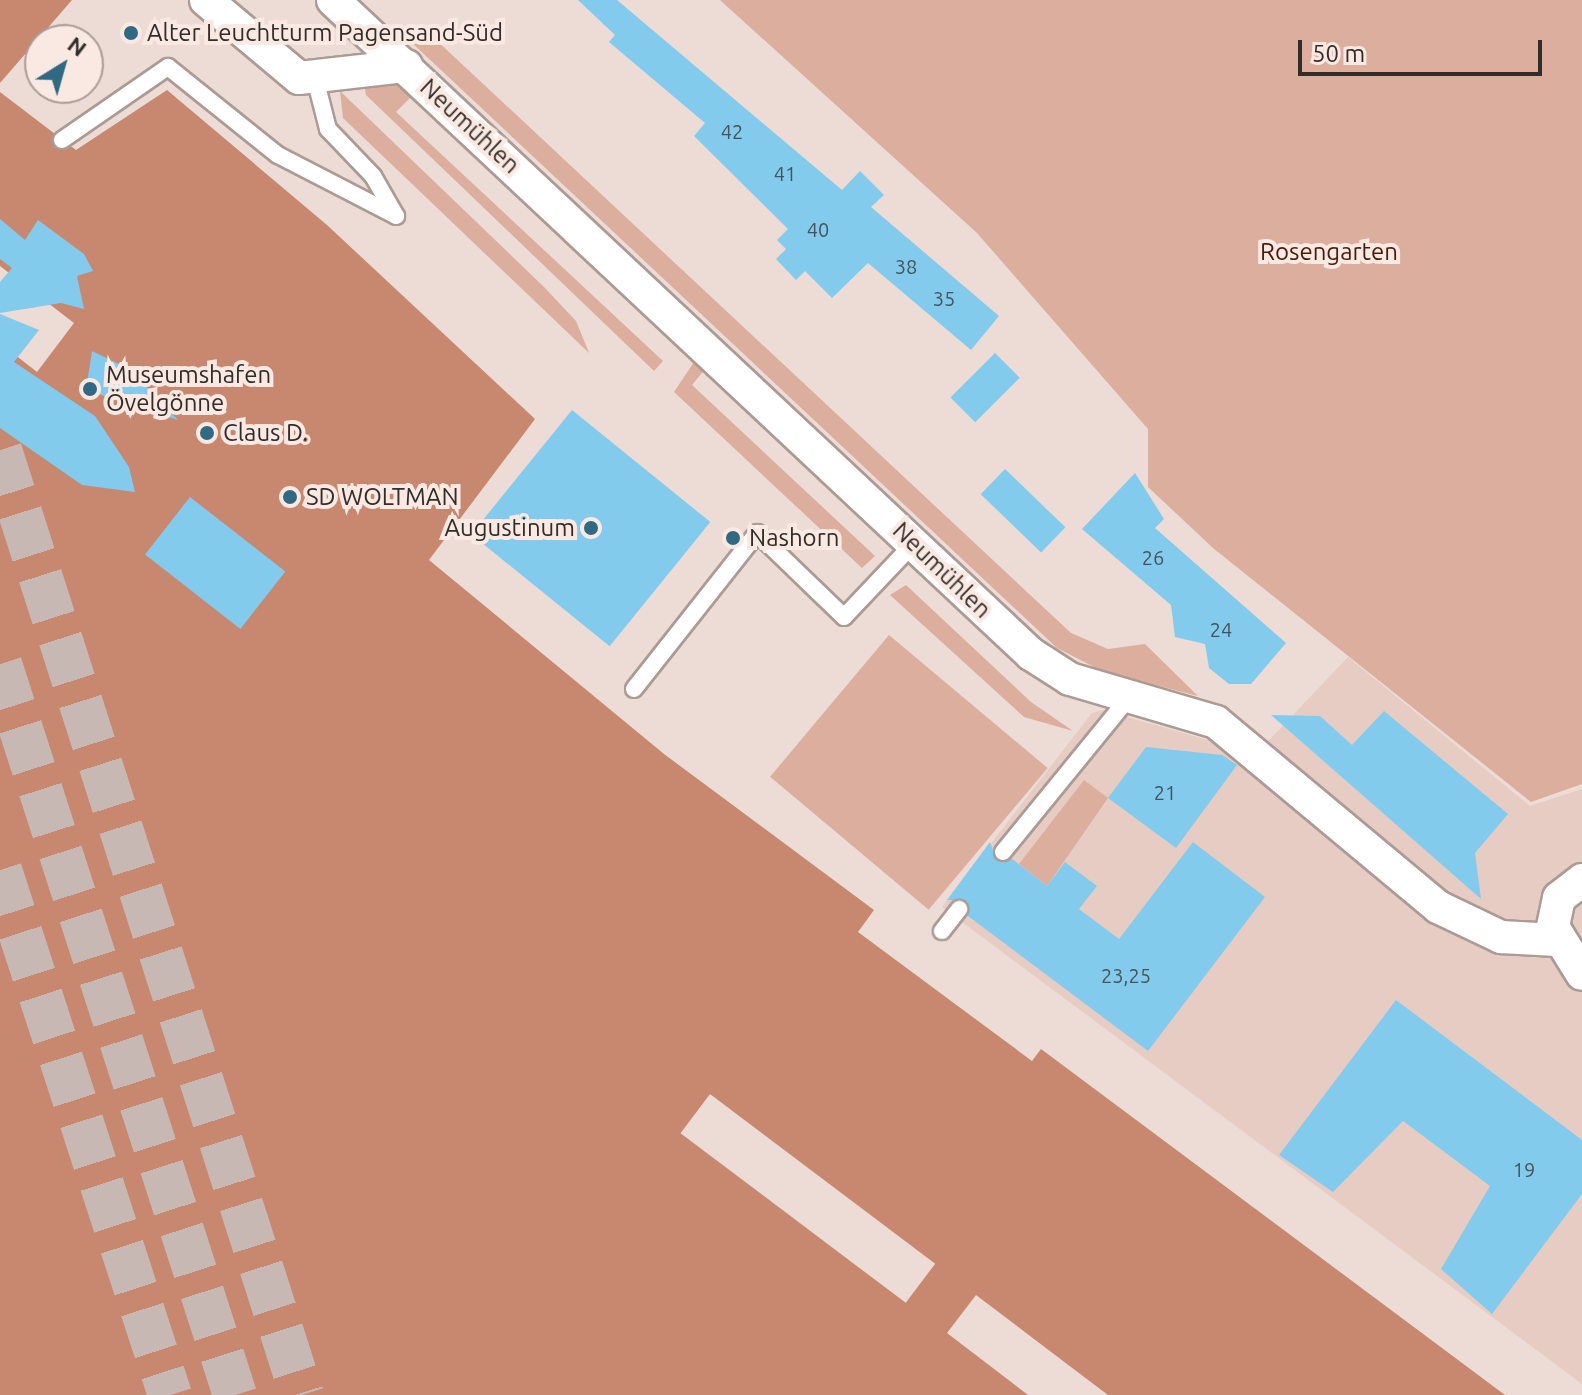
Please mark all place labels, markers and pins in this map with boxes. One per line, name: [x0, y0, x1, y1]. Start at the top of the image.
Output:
place label: Alter Leuchtturm Pagensand-Süd: [147, 19, 503, 47]
marker: Alter Leuchtturm Pagensand-Süd: [122, 24, 140, 42]
place label: Museumshafen Övelgönne: [106, 361, 271, 417]
marker: Museumshafen Övelgönne: [81, 380, 99, 398]
place label: Claus D.: [223, 419, 308, 447]
marker: Claus D.: [198, 424, 216, 442]
place label: SD WOLTMAN: [306, 483, 459, 511]
marker: SD WOLTMAN: [281, 488, 299, 506]
place label: Augustinum: [444, 514, 575, 542]
marker: Augustinum: [582, 519, 600, 537]
place label: Nashorn: [749, 524, 839, 552]
marker: Nashorn: [724, 529, 742, 547]

